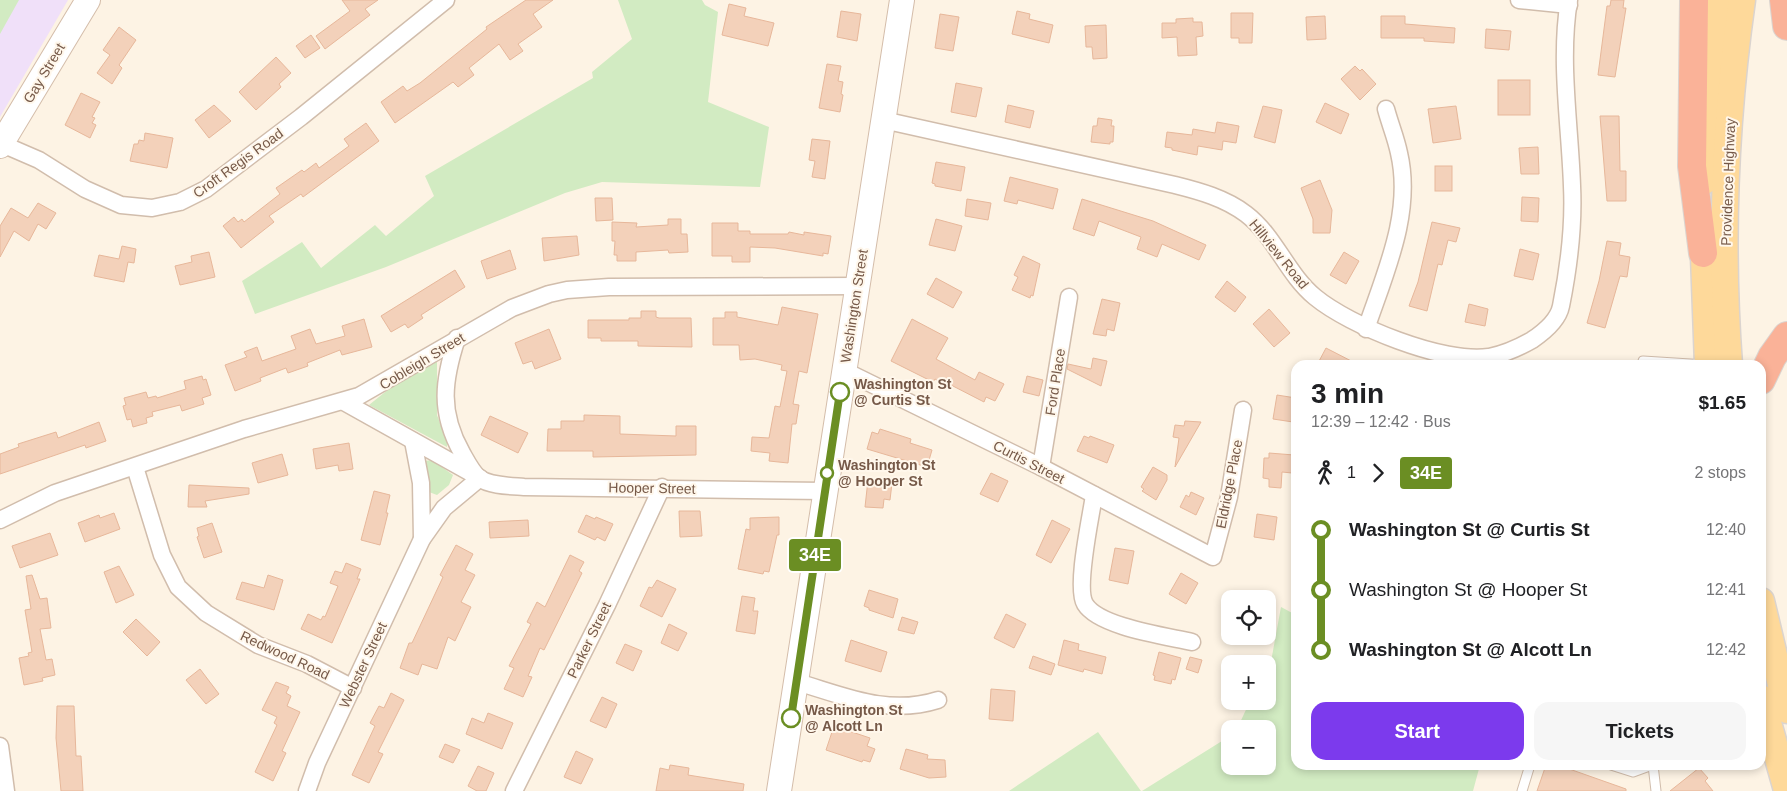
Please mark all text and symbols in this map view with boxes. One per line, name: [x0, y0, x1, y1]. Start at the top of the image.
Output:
street label: Gay Street: [20, 40, 68, 106]
street label: Providence Highway: [1718, 118, 1738, 246]
street label: Croft Regis Road: [190, 125, 286, 201]
street label: Hillview Road: [1246, 216, 1312, 292]
street label: Washington Street: [837, 248, 871, 364]
street label: Cobleigh Street: [377, 329, 468, 393]
street label: Ford Place: [1042, 347, 1068, 417]
place label: Washington St @ Curtis St: [854, 376, 952, 408]
text: 3 min: [1311, 378, 1384, 409]
marker: Washington St @ Curtis St: [830, 382, 850, 402]
text: $1.65: [1698, 392, 1746, 413]
text: 12:39 – 12:42 · Bus: [1311, 413, 1451, 430]
street label: Curtis Street: [991, 437, 1067, 487]
street label: Eldridge Place: [1213, 438, 1246, 530]
place label: Washington St @ Hooper St: [838, 457, 936, 489]
icon: walk: [1311, 459, 1339, 487]
icon: forward: [1364, 459, 1392, 487]
text: 34E: [1410, 463, 1442, 483]
text: 1: [1347, 464, 1356, 481]
text: 2 stops: [1694, 464, 1746, 481]
marker: Washington St @ Hooper St: [820, 466, 834, 480]
street label: Hooper Street: [608, 479, 696, 497]
text: Washington St @ Curtis St: [1349, 519, 1590, 540]
text: 12:40: [1706, 521, 1746, 538]
line badge: 34E: [786, 539, 844, 571]
text: 34E: [799, 545, 831, 565]
text: Washington St @ Hooper St: [1349, 579, 1587, 600]
text: 12:41: [1706, 581, 1746, 598]
map controls: [1221, 590, 1276, 775]
button: locate: [1221, 590, 1276, 645]
street label: Parker Street: [564, 599, 614, 681]
street label: Webster Street: [336, 619, 390, 711]
street label: Redwood Road: [238, 627, 332, 683]
text: Washington St @ Alcott Ln: [1349, 639, 1592, 660]
text: 12:42: [1706, 641, 1746, 658]
button: +: [1221, 655, 1276, 710]
place label: Washington St @ Alcott Ln: [805, 702, 903, 734]
button: Start: [1311, 702, 1524, 760]
button: Tickets: [1534, 702, 1746, 760]
marker: Washington St @ Alcott Ln: [781, 708, 801, 728]
button: −: [1221, 720, 1276, 775]

